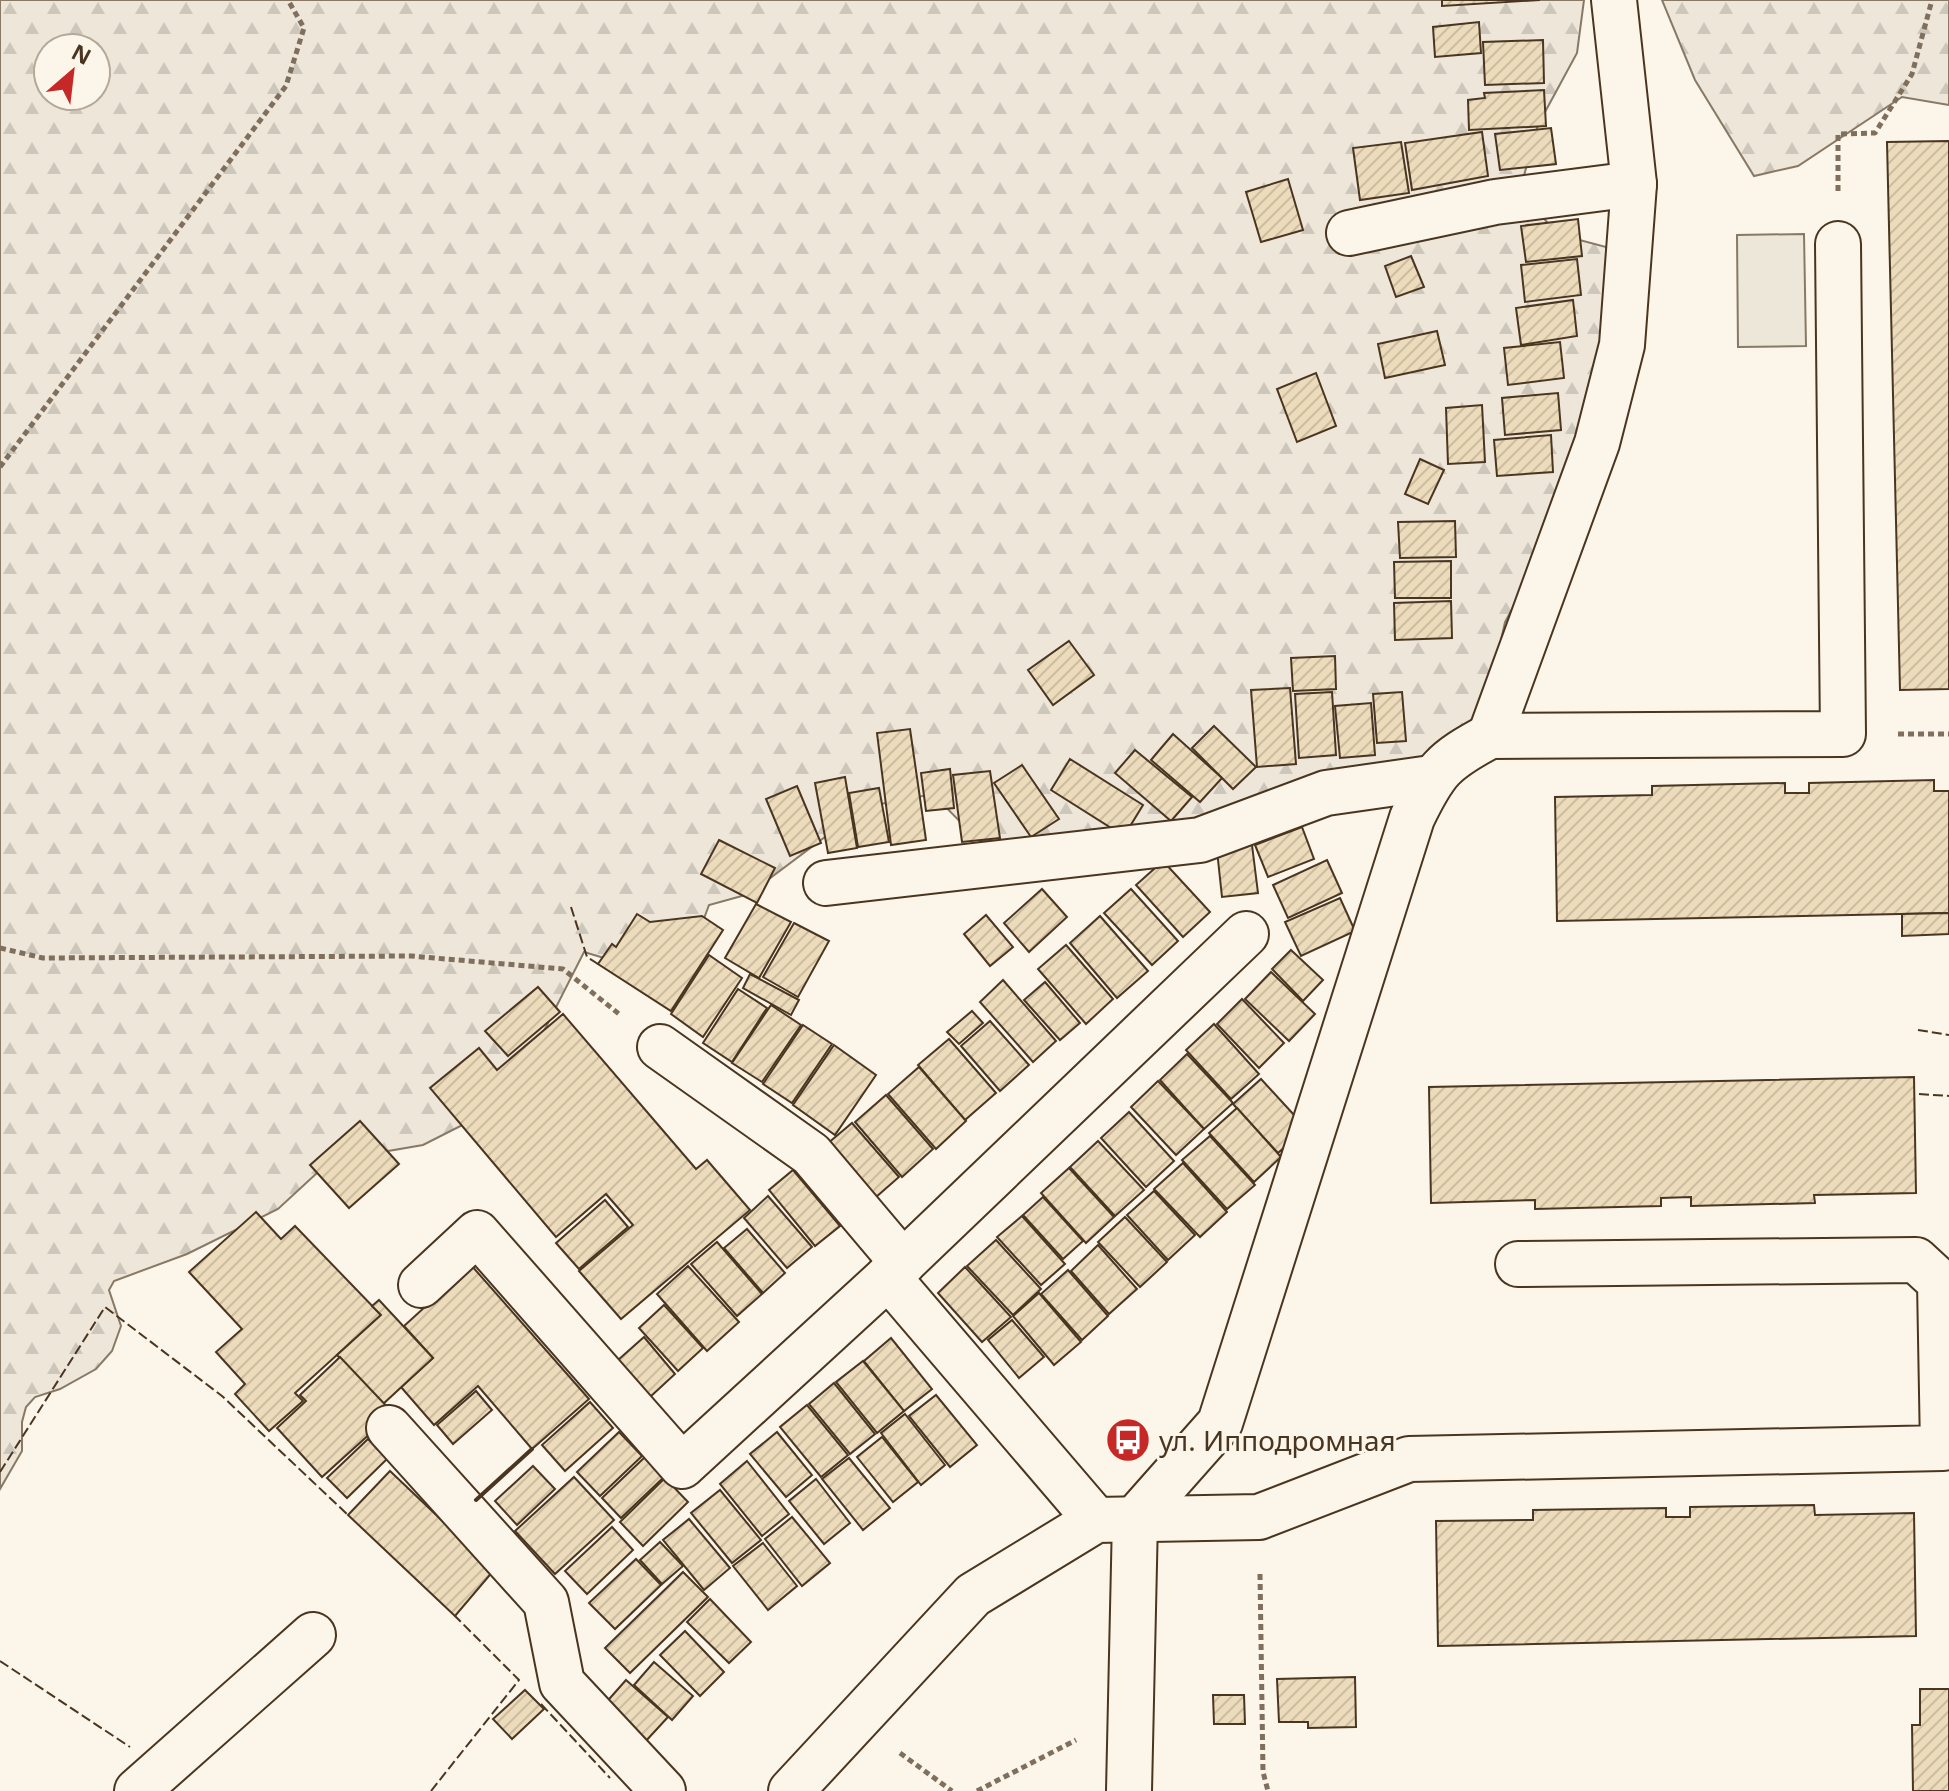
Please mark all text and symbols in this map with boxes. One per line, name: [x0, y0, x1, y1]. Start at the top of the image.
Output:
north arrow: [32, 32, 112, 112]
text: N: [67, 36, 97, 71]
bus stop icon: ул. Ипподромная: [1104, 1416, 1152, 1464]
place label: ул. Ипподромная: [1159, 1421, 1396, 1459]

